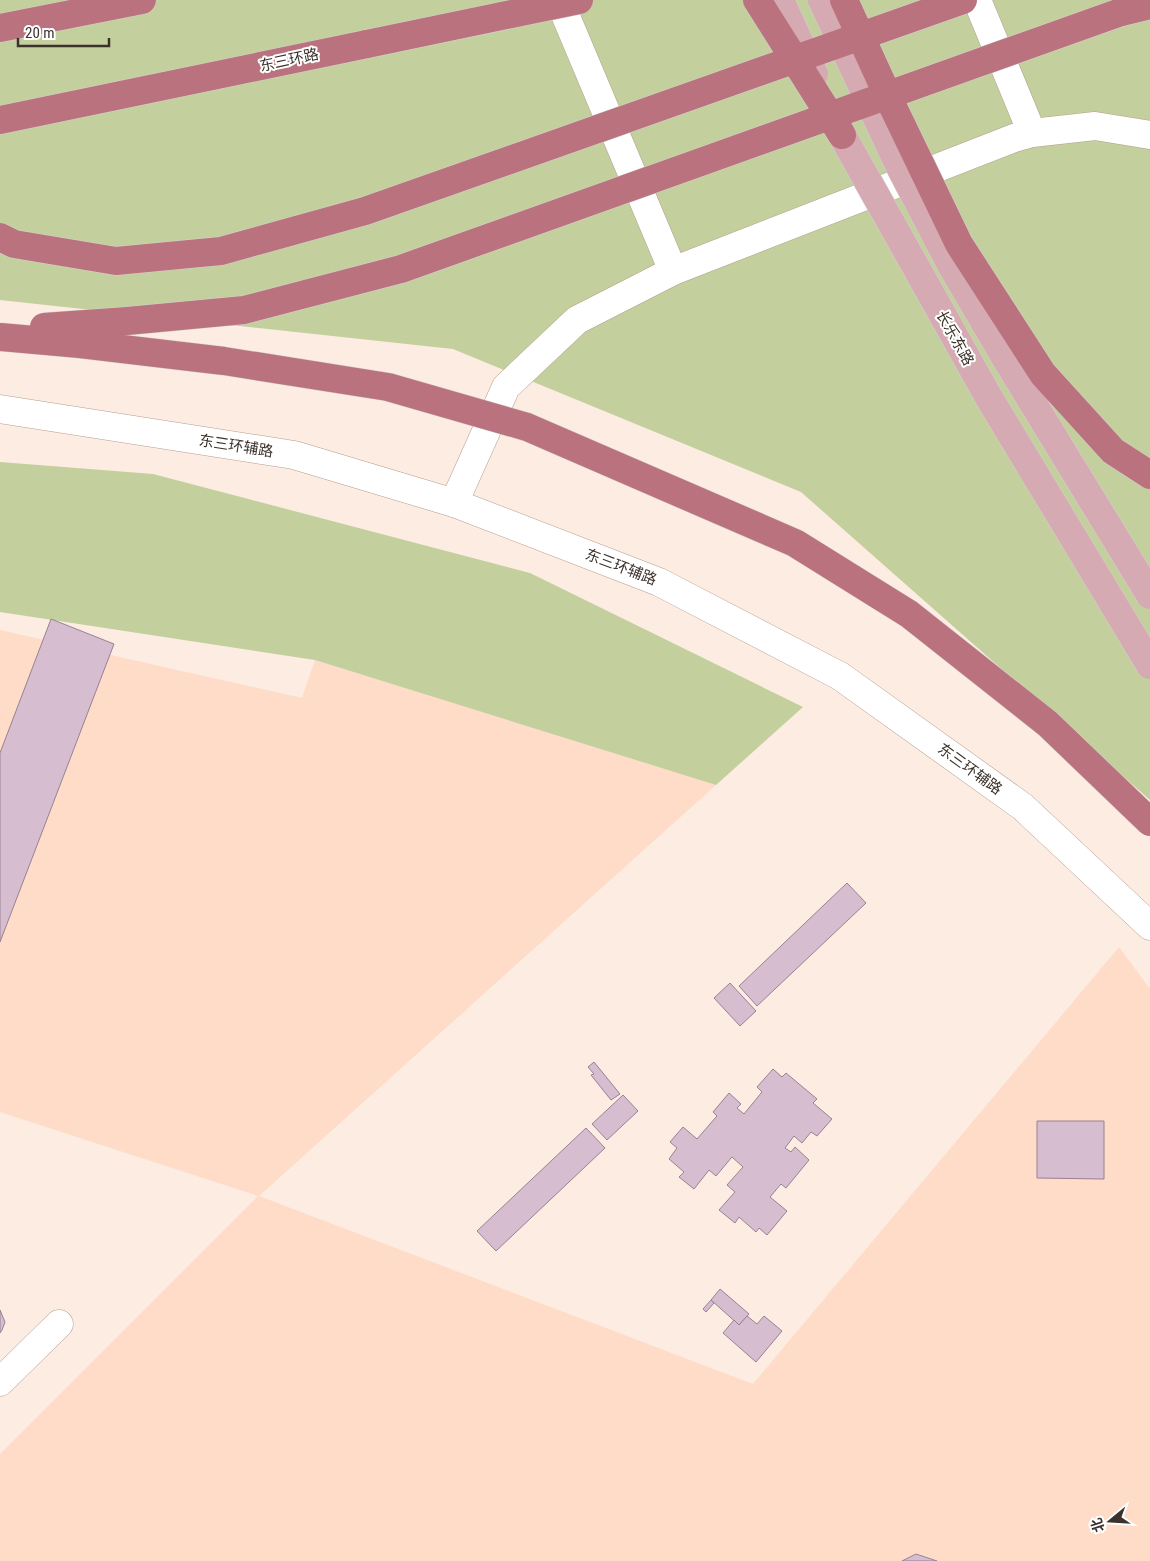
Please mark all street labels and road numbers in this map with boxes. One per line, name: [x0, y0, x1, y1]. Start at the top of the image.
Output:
street label: 东三环路: [258, 45, 320, 75]
street label: 长乐东路: [933, 307, 977, 369]
street label: 东三环辅路: [198, 431, 274, 461]
street label: 东三环辅路: [583, 545, 659, 589]
street label: 东三环辅路: [934, 740, 1006, 798]

